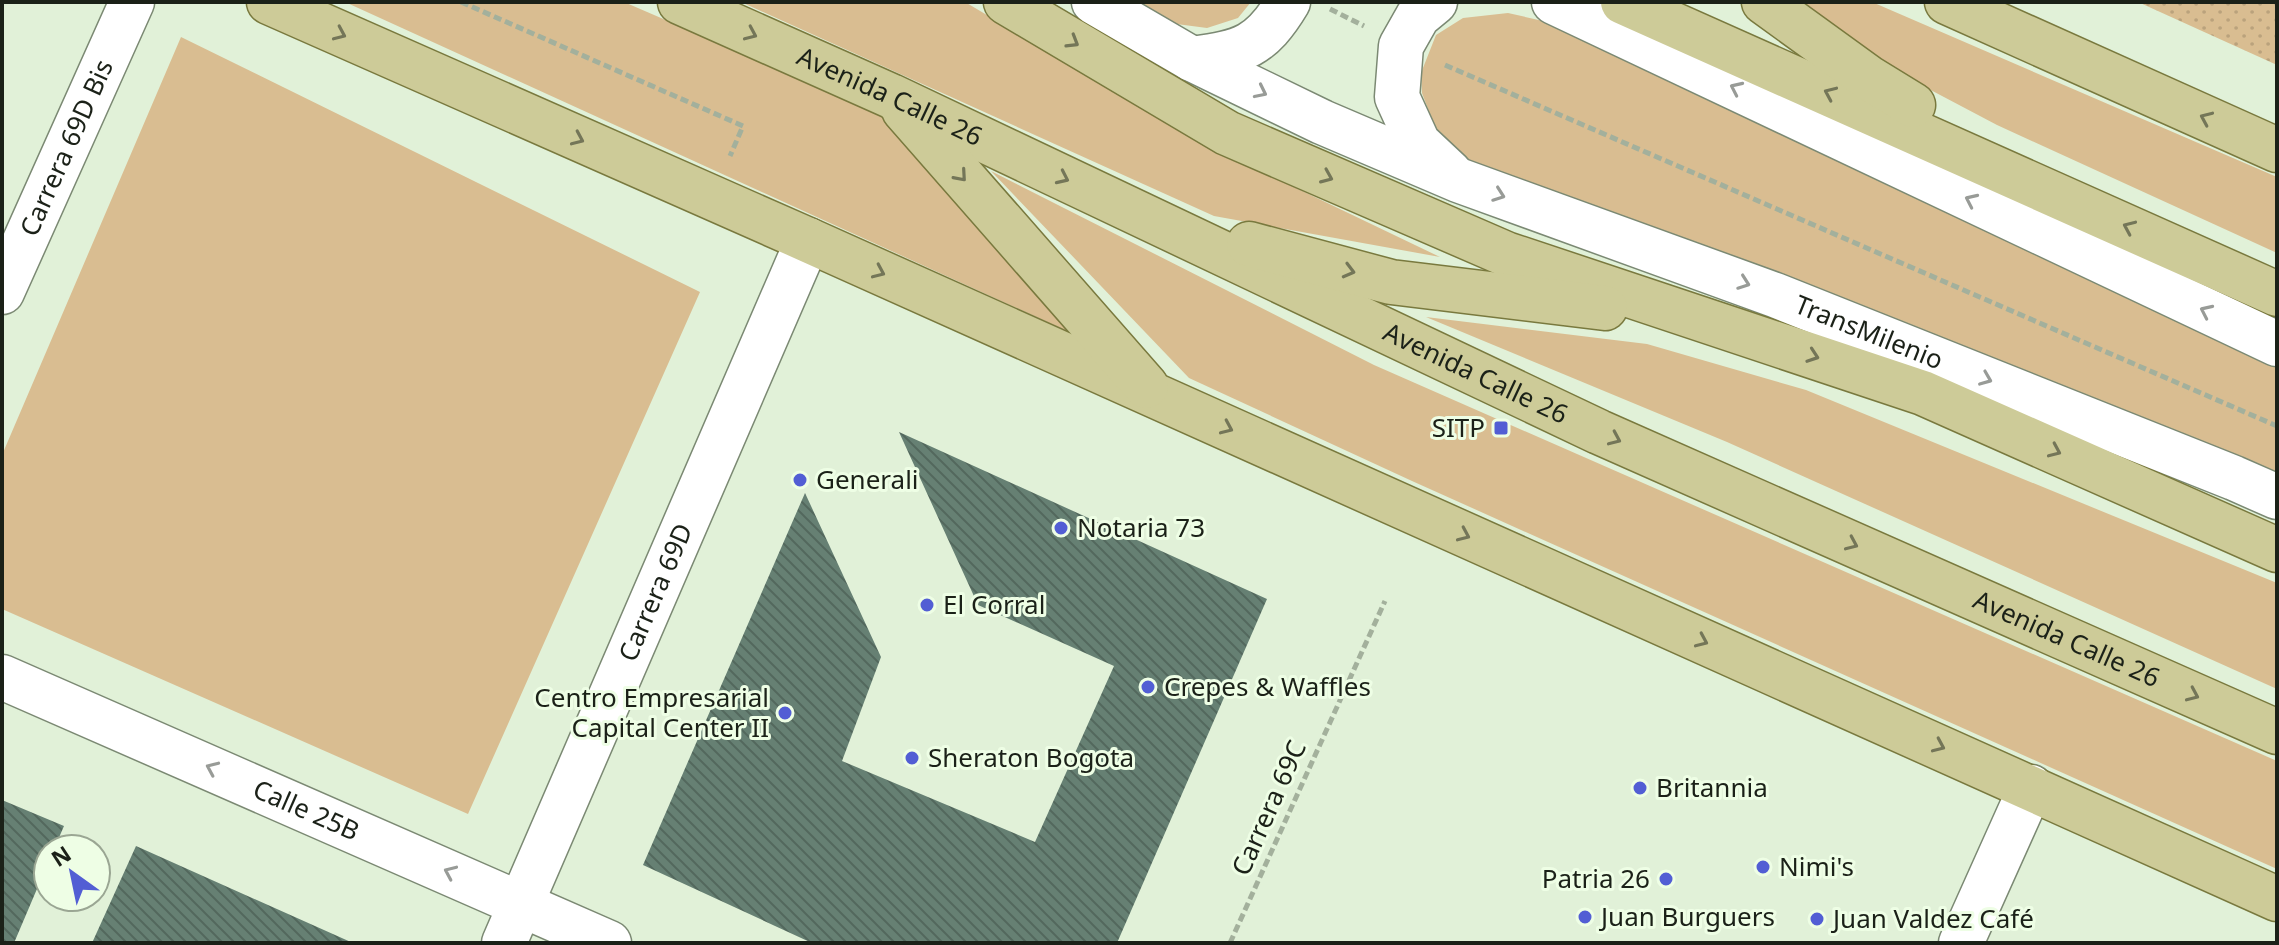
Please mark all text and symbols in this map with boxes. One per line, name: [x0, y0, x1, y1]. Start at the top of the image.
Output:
one-way arrow: [332, 24, 346, 40]
one-way arrow: [743, 24, 758, 40]
one-way arrow: [1064, 32, 1079, 48]
street label: Avenida Calle 26: [792, 37, 989, 154]
street label: Carrera 69D Bis: [10, 53, 121, 241]
one-way arrow: [1252, 82, 1267, 98]
one-way arrow: [1730, 82, 1745, 98]
one-way arrow: [1824, 87, 1838, 103]
one-way arrow: [2200, 112, 2214, 128]
one-way arrow: [570, 129, 584, 145]
one-way arrow: [952, 166, 966, 181]
one-way arrow: [1319, 167, 1334, 183]
one-way arrow: [1054, 168, 1069, 184]
one-way arrow: [1491, 185, 1505, 202]
one-way arrow: [1965, 194, 1980, 210]
one-way arrow: [2123, 221, 2137, 237]
one-way arrow: [1342, 261, 1355, 278]
one-way arrow: [871, 262, 885, 278]
one-way arrow: [1736, 274, 1750, 290]
street label: TransMilenio: [1790, 286, 1949, 377]
one-way arrow: [2200, 305, 2215, 321]
street label: Avenida Calle 26: [1378, 313, 1574, 432]
one-way arrow: [1806, 347, 1819, 363]
one-way arrow: [1978, 369, 1992, 385]
place label: SITP: [1432, 409, 1485, 445]
one-way arrow: [1219, 419, 1233, 435]
marker: SITP: [1492, 419, 1510, 437]
one-way arrow: [1606, 429, 1621, 445]
one-way arrow: [2046, 442, 2061, 458]
place label: Generali: [816, 461, 919, 497]
marker: Generali: [791, 471, 809, 489]
place label: Notaria 73: [1077, 509, 1205, 545]
street label: Carrera 69D: [609, 517, 700, 667]
marker: Notaria 73: [1052, 519, 1070, 537]
one-way arrow: [1456, 525, 1471, 541]
one-way arrow: [1844, 535, 1859, 551]
street label: Avenida Calle 26: [1968, 581, 2166, 695]
place label: El Corral: [943, 586, 1045, 622]
marker: El Corral: [918, 596, 936, 614]
one-way arrow: [1693, 631, 1708, 647]
place label: Crepes & Waffles: [1164, 668, 1371, 704]
marker: Crepes & Waffles: [1139, 678, 1157, 696]
place label: Centro Empresarial Capital Center II: [534, 679, 769, 745]
one-way arrow: [2184, 685, 2199, 701]
marker: Centro Empresarial Capital Center II: [776, 704, 794, 722]
street label: Carrera 69C: [1222, 734, 1314, 881]
one-way arrow: [1931, 736, 1946, 752]
place label: Sheraton Bogota: [928, 739, 1134, 775]
marker: Sheraton Bogota: [903, 749, 921, 767]
one-way arrow: [205, 762, 220, 778]
place label: Britannia: [1656, 769, 1768, 805]
street label: Calle 25B: [248, 770, 365, 848]
marker: Britannia: [1631, 779, 1649, 797]
north arrow: [32, 833, 112, 913]
text: N: [45, 838, 76, 873]
place label: Nimi's: [1779, 848, 1854, 884]
marker: Nimi's: [1754, 858, 1772, 876]
place label: Patria 26: [1542, 860, 1650, 896]
one-way arrow: [444, 866, 458, 882]
marker: Patria 26: [1657, 870, 1675, 888]
place label: Juan Burguers: [1598, 898, 1775, 934]
place label: Juan Valdez Café: [1830, 900, 2034, 936]
marker: Juan Burguers: [1576, 908, 1594, 926]
marker: Juan Valdez Café: [1808, 910, 1826, 928]

